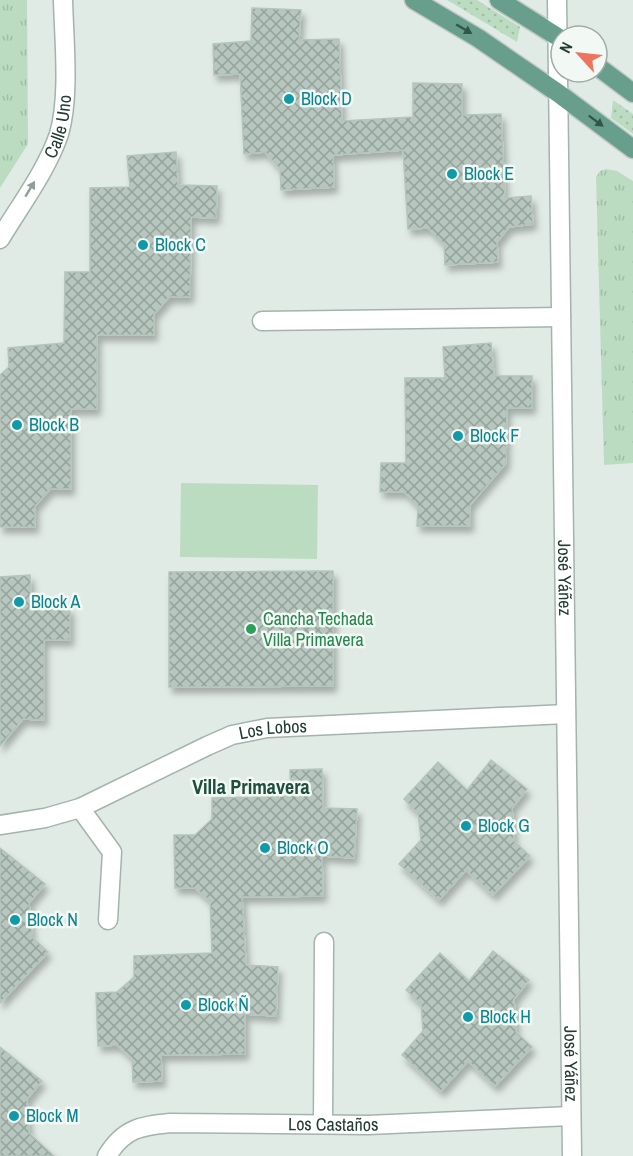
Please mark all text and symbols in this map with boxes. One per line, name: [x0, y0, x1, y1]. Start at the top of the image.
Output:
one-way arrow: [456, 24, 472, 35]
north arrow: [549, 24, 609, 84]
text: N: [554, 38, 578, 56]
place label: Block D: [301, 86, 352, 111]
marker: Block D: [282, 92, 296, 106]
street label: Calle Uno: [38, 94, 77, 162]
one-way arrow: [588, 115, 603, 127]
place label: Block E: [464, 161, 514, 186]
marker: Block E: [445, 167, 459, 181]
one-way arrow: [25, 180, 35, 197]
place label: Block C: [155, 232, 206, 257]
marker: Block C: [136, 238, 150, 252]
place label: Block B: [29, 412, 79, 437]
marker: Block B: [10, 418, 24, 432]
place label: Block F: [470, 423, 519, 448]
marker: Block F: [451, 429, 465, 443]
street label: José Yáñez: [552, 540, 578, 616]
place label: Block A: [31, 589, 80, 614]
marker: Block A: [12, 595, 26, 609]
place label: Cancha Techada Villa Primavera: [263, 606, 374, 652]
marker: Cancha Techada Villa Primavera: [244, 622, 258, 636]
street label: Los Lobos: [237, 713, 307, 745]
district label: Villa Primavera: [192, 773, 310, 800]
place label: Block G: [478, 813, 530, 838]
marker: Block G: [459, 819, 473, 833]
place label: Block O: [277, 835, 329, 860]
marker: Block O: [258, 841, 272, 855]
place label: Block N: [27, 907, 78, 932]
marker: Block N: [8, 913, 22, 927]
place label: Block Ñ: [198, 992, 249, 1017]
marker: Block Ñ: [179, 998, 193, 1012]
place label: Block H: [480, 1004, 531, 1029]
marker: Block H: [461, 1010, 475, 1024]
street label: José Yáñez: [558, 1026, 584, 1102]
place label: Block M: [26, 1103, 79, 1128]
marker: Block M: [7, 1109, 21, 1123]
street label: Los Castaños: [288, 1111, 379, 1137]

